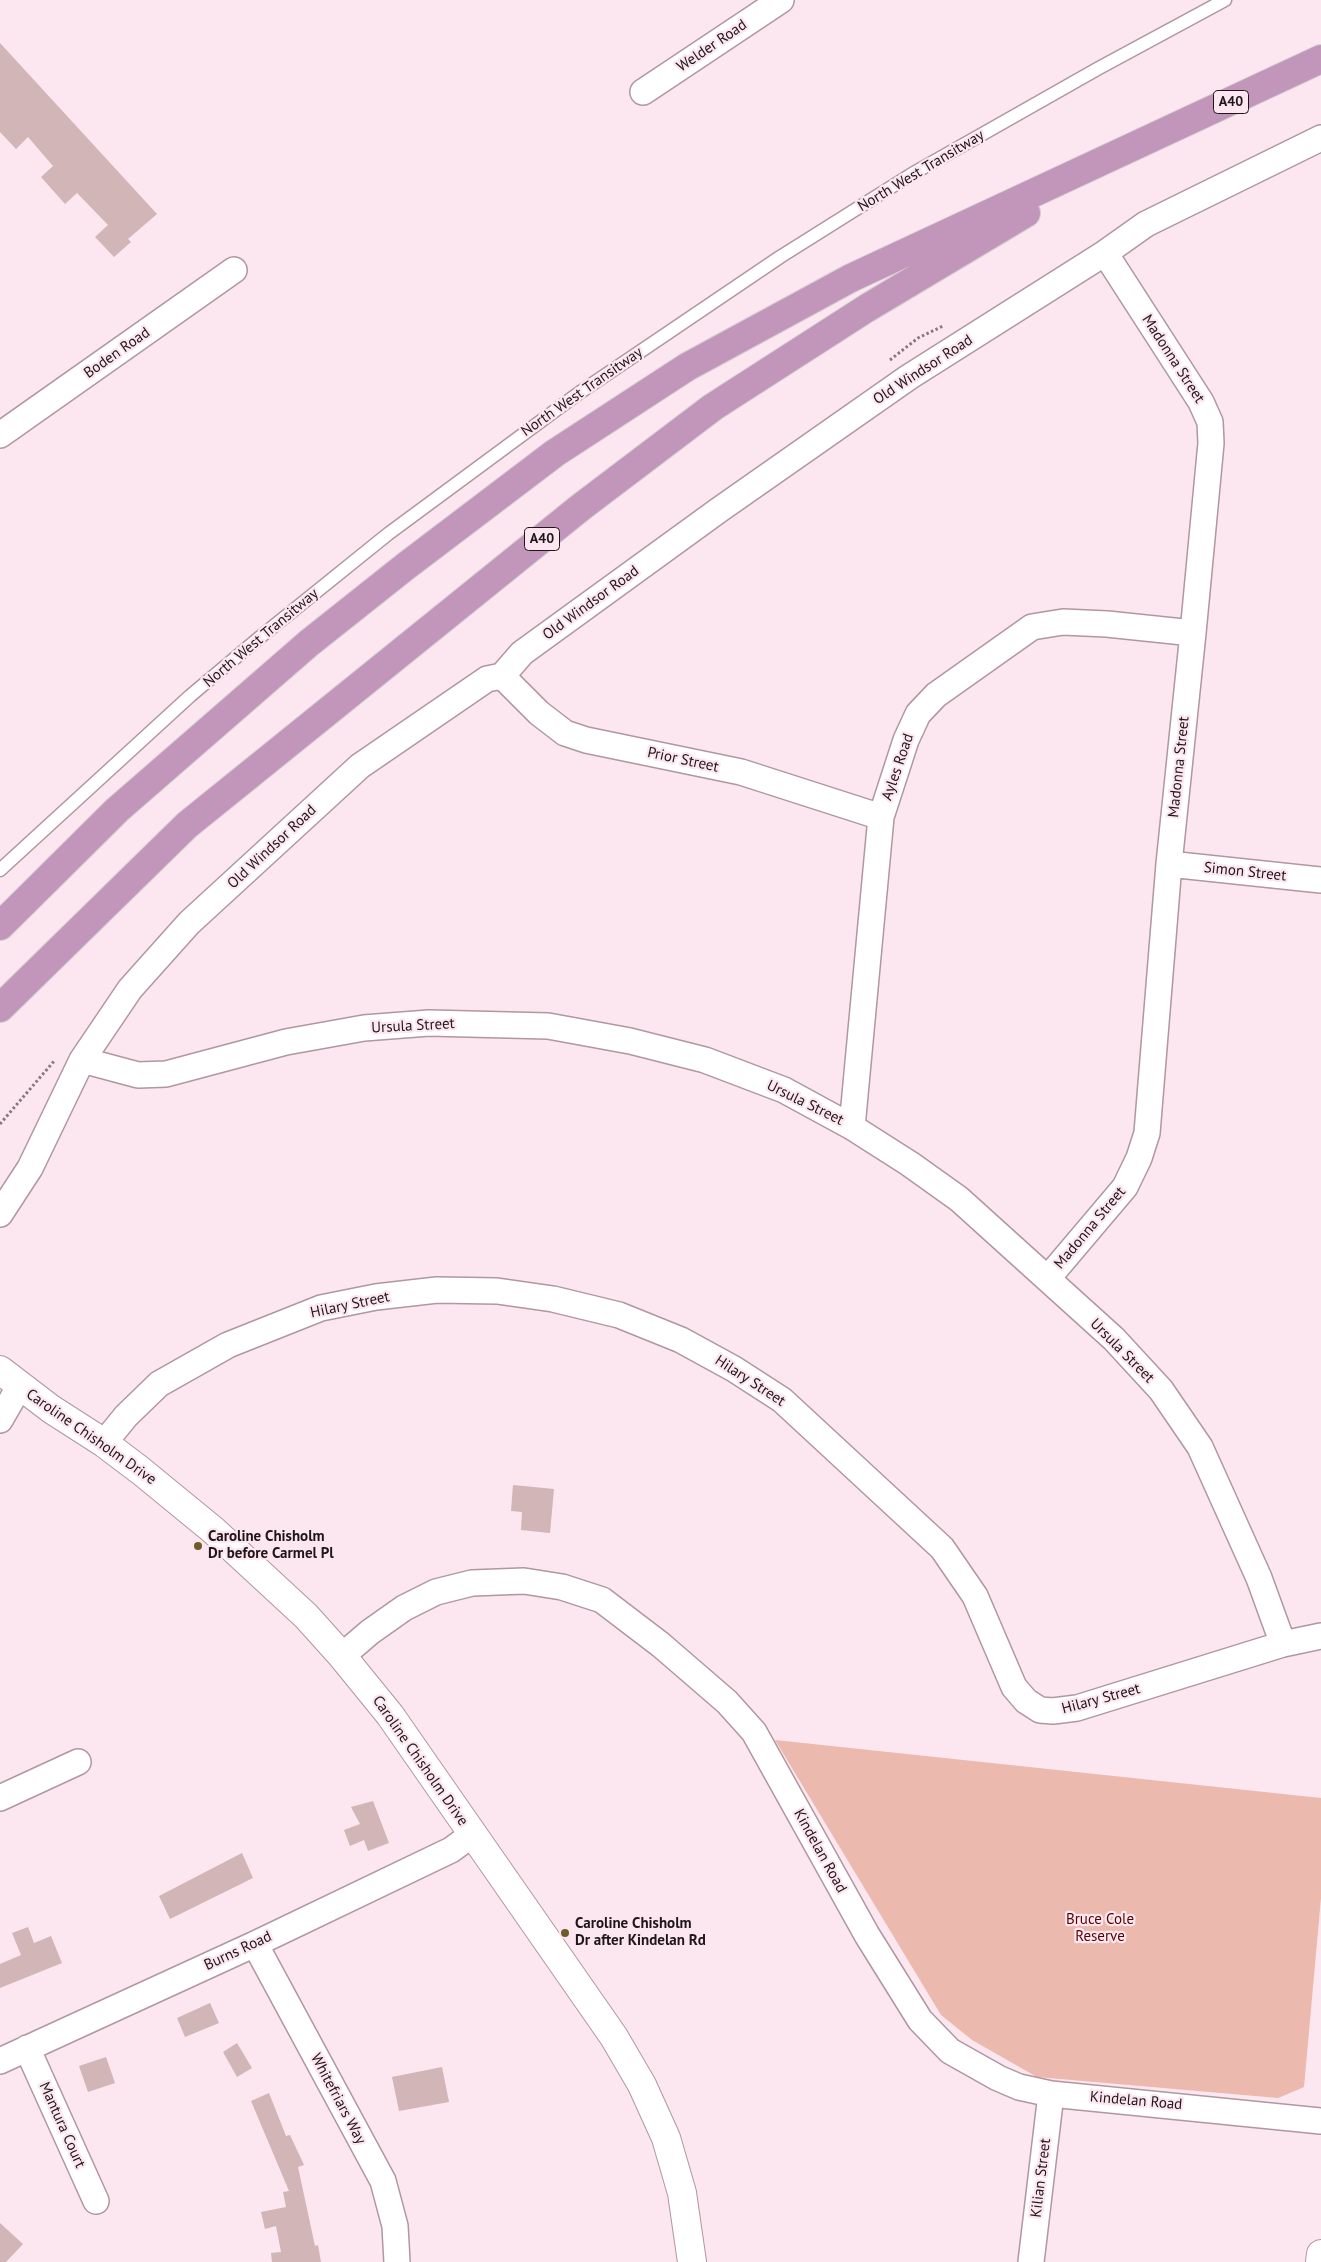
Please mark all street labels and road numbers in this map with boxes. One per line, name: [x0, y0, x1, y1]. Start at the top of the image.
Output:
street label: Welder Road: [674, 16, 750, 76]
road number: A40: [1214, 90, 1248, 114]
street label: North West Transitway: [855, 126, 987, 216]
street label: Madonna Street: [1138, 312, 1208, 406]
street label: Boden Road: [81, 324, 153, 382]
street label: Old Windsor Road: [870, 331, 976, 409]
street label: North West Transitway: [518, 343, 646, 441]
road number: A40: [524, 528, 560, 550]
street label: Old Windsor Road: [539, 562, 643, 644]
street label: North West Transitway: [200, 585, 322, 691]
street label: Madonna Street: [1165, 716, 1193, 818]
street label: Ayles Road: [878, 731, 918, 803]
street label: Prior Street: [646, 744, 720, 776]
street label: Old Windsor Road: [224, 801, 320, 893]
street label: Simon Street: [1203, 859, 1287, 885]
street label: Ursula Street: [371, 1015, 455, 1037]
street label: Ursula Street: [764, 1077, 846, 1129]
street label: Madonna Street: [1050, 1183, 1130, 1273]
street label: Hilary Street: [309, 1288, 391, 1322]
street label: Ursula Street: [1086, 1315, 1158, 1387]
street label: Hilary Street: [711, 1352, 789, 1410]
street label: Caroline Chisholm Drive: [22, 1385, 160, 1489]
street label: Hilary Street: [1060, 1680, 1142, 1718]
street label: Caroline Chisholm Drive: [368, 1692, 472, 1830]
street label: Kindelan Road: [790, 1806, 850, 1896]
street label: Burns Road: [201, 1928, 275, 1974]
street label: Whitefriars Way: [307, 2051, 369, 2147]
street label: Mantura Court: [35, 2079, 89, 2171]
street label: Kindelan Road: [1089, 2088, 1183, 2114]
street label: Kilian Street: [1027, 2137, 1055, 2219]

